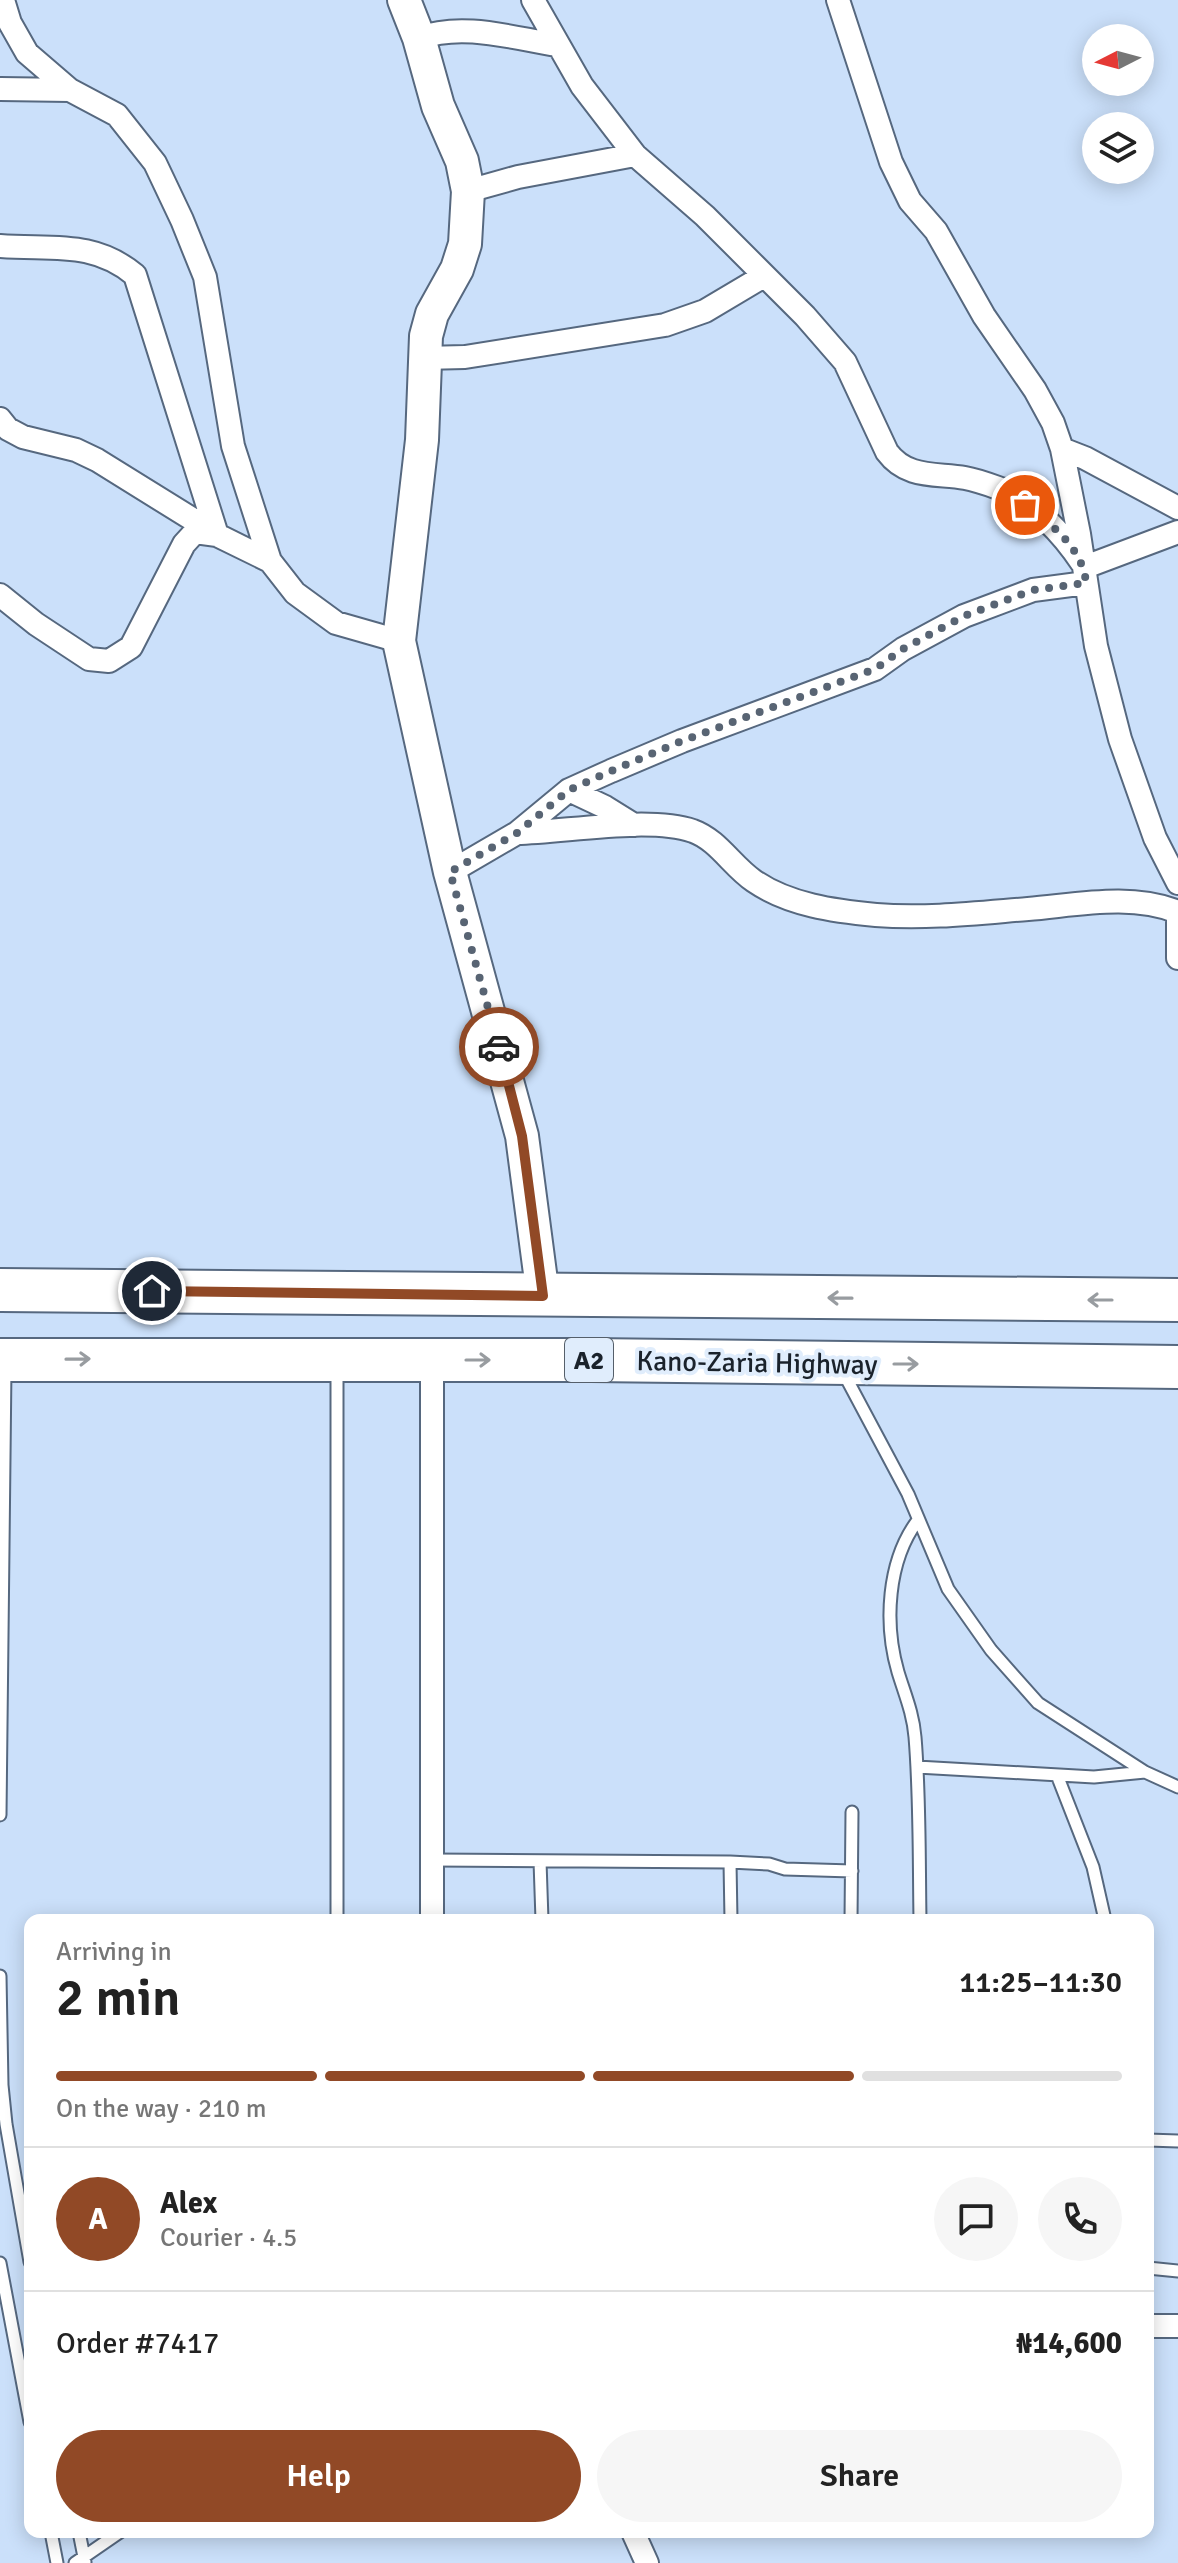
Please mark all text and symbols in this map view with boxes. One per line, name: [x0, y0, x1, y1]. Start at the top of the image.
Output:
north arrow: [1082, 24, 1154, 96]
map controls: [1082, 24, 1154, 184]
button: layers: [1082, 112, 1154, 184]
pin: [991, 471, 1059, 539]
icon: bag: [1003, 483, 1047, 527]
courier: [459, 1007, 539, 1087]
icon: car: [477, 1025, 521, 1069]
pin: [118, 1257, 186, 1325]
icon: home: [130, 1269, 174, 1313]
one-way arrow: [827, 1290, 854, 1305]
one-way arrow: [1087, 1292, 1114, 1307]
road number: A2: [565, 1338, 613, 1382]
street label: Kano-Zaria Highway: [636, 1344, 878, 1382]
one-way arrow: [64, 1351, 91, 1367]
one-way arrow: [464, 1352, 491, 1368]
one-way arrow: [892, 1356, 919, 1372]
text: Arriving in: [56, 1936, 172, 1968]
text: 11:25–11:30: [959, 1964, 1122, 2001]
text: 2 min: [56, 1966, 181, 2030]
text: On the way · 210 m: [56, 2093, 266, 2125]
button: chat: [934, 2177, 1018, 2261]
button: phone: [1038, 2177, 1122, 2261]
text: Alex: [160, 2185, 217, 2222]
text: A: [88, 2201, 108, 2238]
text: Courier · 4.5: [160, 2222, 297, 2254]
text: Order #7417: [56, 2325, 219, 2362]
text: ₦14,600: [1016, 2325, 1122, 2362]
button: Help: [56, 2430, 581, 2522]
button: Share: [597, 2430, 1122, 2522]

